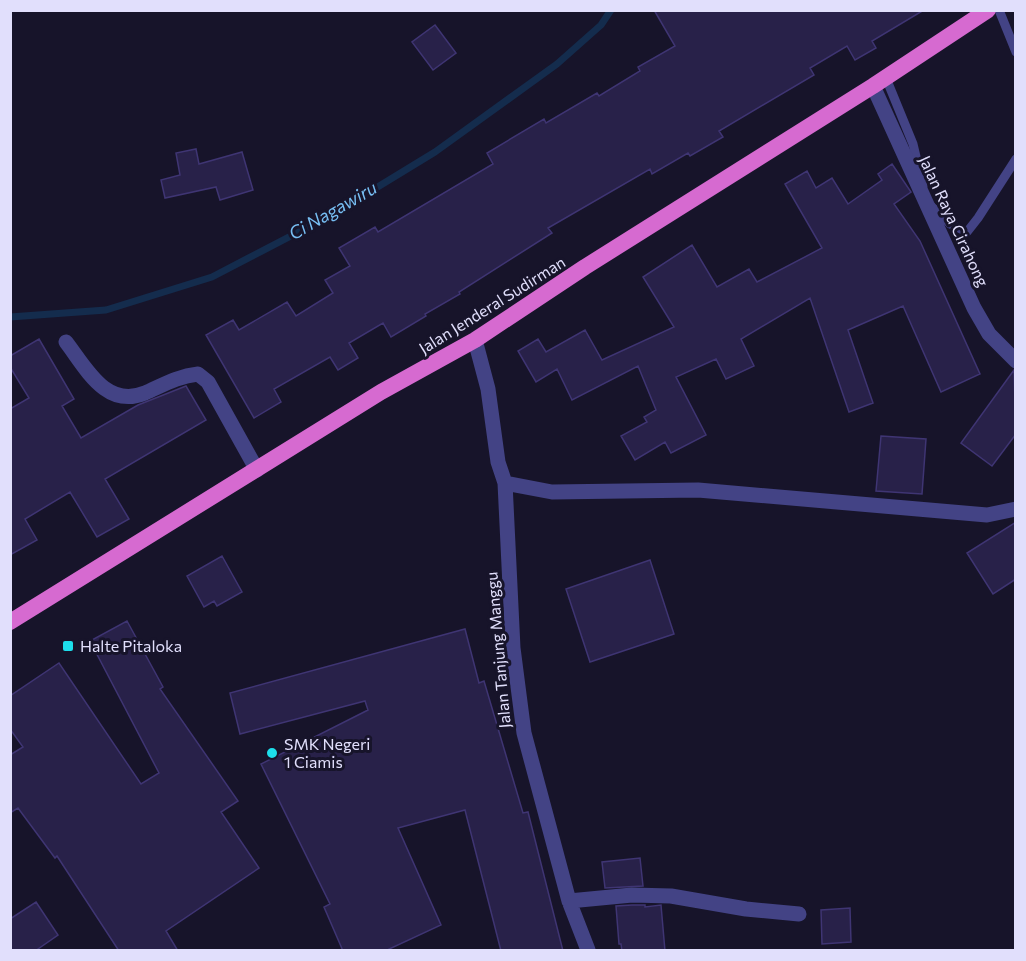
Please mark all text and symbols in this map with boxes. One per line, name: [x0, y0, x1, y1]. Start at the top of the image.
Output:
street label: Jalan Raya Cirahong: [916, 152, 993, 290]
water label: Ci Nagawiru: [284, 176, 381, 244]
street label: Jalan Jenderal Sudirman: [415, 252, 568, 357]
street label: Jalan Tanjung Manggu: [481, 571, 514, 729]
place label: Halte Pitaloka: [80, 636, 182, 655]
marker: Halte Pitaloka: [61, 639, 75, 653]
place label: SMK Negeri 1 Ciamis: [284, 734, 370, 771]
marker: SMK Negeri 1 Ciamis: [265, 746, 279, 760]

